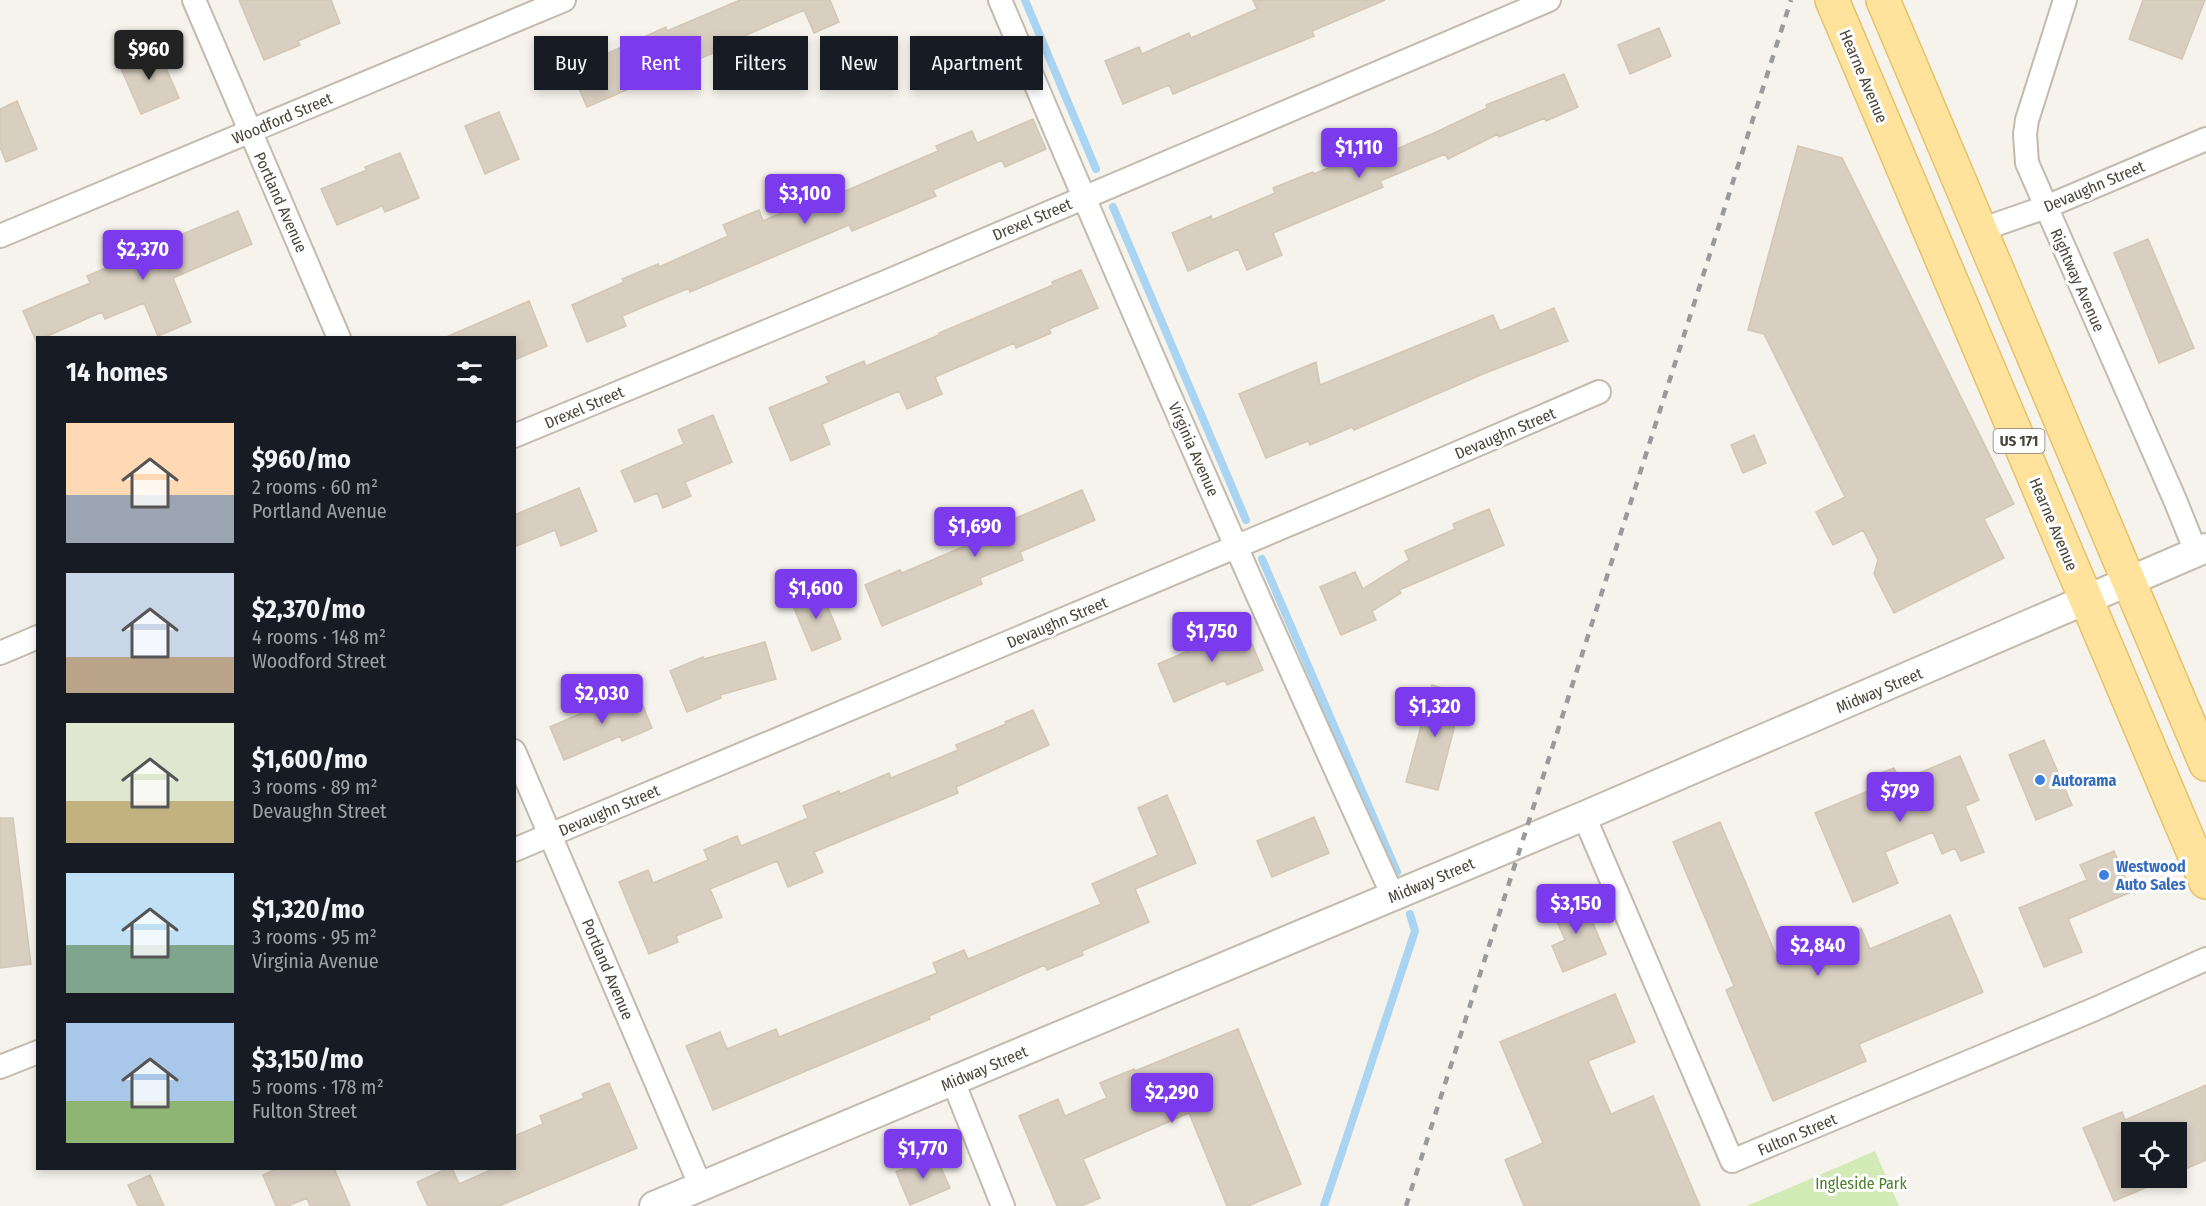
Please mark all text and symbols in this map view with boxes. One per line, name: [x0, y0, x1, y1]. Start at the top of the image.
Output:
street label: Hearne Avenue: [1835, 27, 1892, 126]
pin: $960: [113, 30, 185, 81]
chip: Buy: [534, 36, 608, 90]
chip: Rent: [620, 36, 701, 90]
chip: Filters: [713, 36, 808, 90]
chip: New: [820, 36, 898, 90]
chip: Apartment: [910, 36, 1043, 90]
text: $960: [128, 37, 170, 61]
street label: Woodford Street: [229, 88, 336, 148]
pin: $1,110: [1310, 128, 1408, 179]
text: $1,110: [1335, 135, 1383, 159]
street label: Portland Avenue: [250, 149, 311, 255]
street label: Devaughn Street: [2041, 156, 2148, 216]
pin: $3,100: [756, 174, 854, 225]
text: $3,100: [779, 181, 831, 205]
street label: Drexel Street: [990, 194, 1075, 245]
street label: Rightway Avenue: [2046, 226, 2109, 335]
pin: $2,370: [94, 230, 192, 281]
text: $2,370: [117, 237, 169, 261]
icon: filters: [453, 356, 486, 389]
text: 14 homes: [66, 357, 168, 388]
street label: Drexel Street: [542, 382, 627, 433]
street label: Virginia Avenue: [1164, 399, 1223, 499]
street label: Devaughn Street: [1452, 403, 1559, 463]
road number: US 171: [1994, 429, 2044, 453]
text: $960/mo: [252, 444, 351, 475]
icon: home: [114, 447, 186, 519]
text: 2 rooms · 60 m²: [252, 475, 378, 499]
street label: Hearne Avenue: [2025, 475, 2082, 574]
text: Portland Avenue: [252, 499, 387, 523]
pin: $1,690: [926, 507, 1024, 558]
text: $1,690: [948, 514, 1002, 538]
pin: $1,600: [767, 569, 865, 620]
text: $1,600: [789, 576, 843, 600]
street label: Devaughn Street: [1004, 592, 1111, 652]
text: $2,370/mo: [252, 594, 365, 625]
icon: home: [114, 597, 186, 669]
pin: $1,750: [1163, 612, 1261, 663]
text: $1,750: [1186, 619, 1238, 643]
text: 4 rooms · 148 m²: [252, 625, 386, 649]
text: Woodford Street: [252, 649, 386, 673]
street label: Midway Street: [1833, 663, 1926, 717]
pin: $2,030: [553, 674, 651, 725]
text: $2,030: [575, 681, 629, 705]
pin: $1,320: [1386, 687, 1484, 738]
text: $1,320: [1409, 694, 1461, 718]
text: $1,600/mo: [252, 744, 368, 775]
icon: home: [114, 747, 186, 819]
place label: Autorama: [2051, 771, 2116, 790]
pin: $799: [1864, 772, 1936, 823]
marker: Autorama: [2033, 773, 2047, 787]
text: 3 rooms · 89 m²: [252, 775, 377, 799]
text: $799: [1881, 779, 1919, 803]
street label: Devaughn Street: [556, 780, 663, 840]
text: Devaughn Street: [252, 799, 387, 823]
street label: Midway Street: [1385, 853, 1478, 907]
place label: Westwood Auto Sales: [2115, 857, 2186, 894]
marker: Westwood Auto Sales: [2097, 868, 2111, 882]
pin: $3,150: [1527, 884, 1625, 935]
text: $3,150: [1550, 891, 1602, 915]
text: $1,320/mo: [252, 894, 365, 925]
icon: home: [114, 897, 186, 969]
street label: Portland Avenue: [578, 916, 637, 1023]
text: 3 rooms · 95 m²: [252, 925, 377, 949]
pin: $2,840: [1769, 926, 1867, 977]
text: $2,840: [1790, 933, 1846, 957]
text: Virginia Avenue: [252, 949, 379, 973]
street label: Midway Street: [938, 1041, 1031, 1095]
text: $3,150/mo: [252, 1044, 364, 1075]
icon: home: [114, 1047, 186, 1119]
pin: $2,290: [1123, 1073, 1221, 1124]
text: 5 rooms · 178 m²: [252, 1075, 384, 1099]
text: $2,290: [1145, 1080, 1199, 1104]
text: Fulton Street: [252, 1099, 357, 1123]
street label: Fulton Street: [1755, 1109, 1840, 1160]
map controls: [2121, 1122, 2187, 1188]
button: locate: [2121, 1122, 2187, 1188]
pin: $1,770: [874, 1129, 972, 1180]
text: $1,770: [898, 1136, 948, 1160]
park label: Ingleside Park: [1815, 1174, 1907, 1193]

